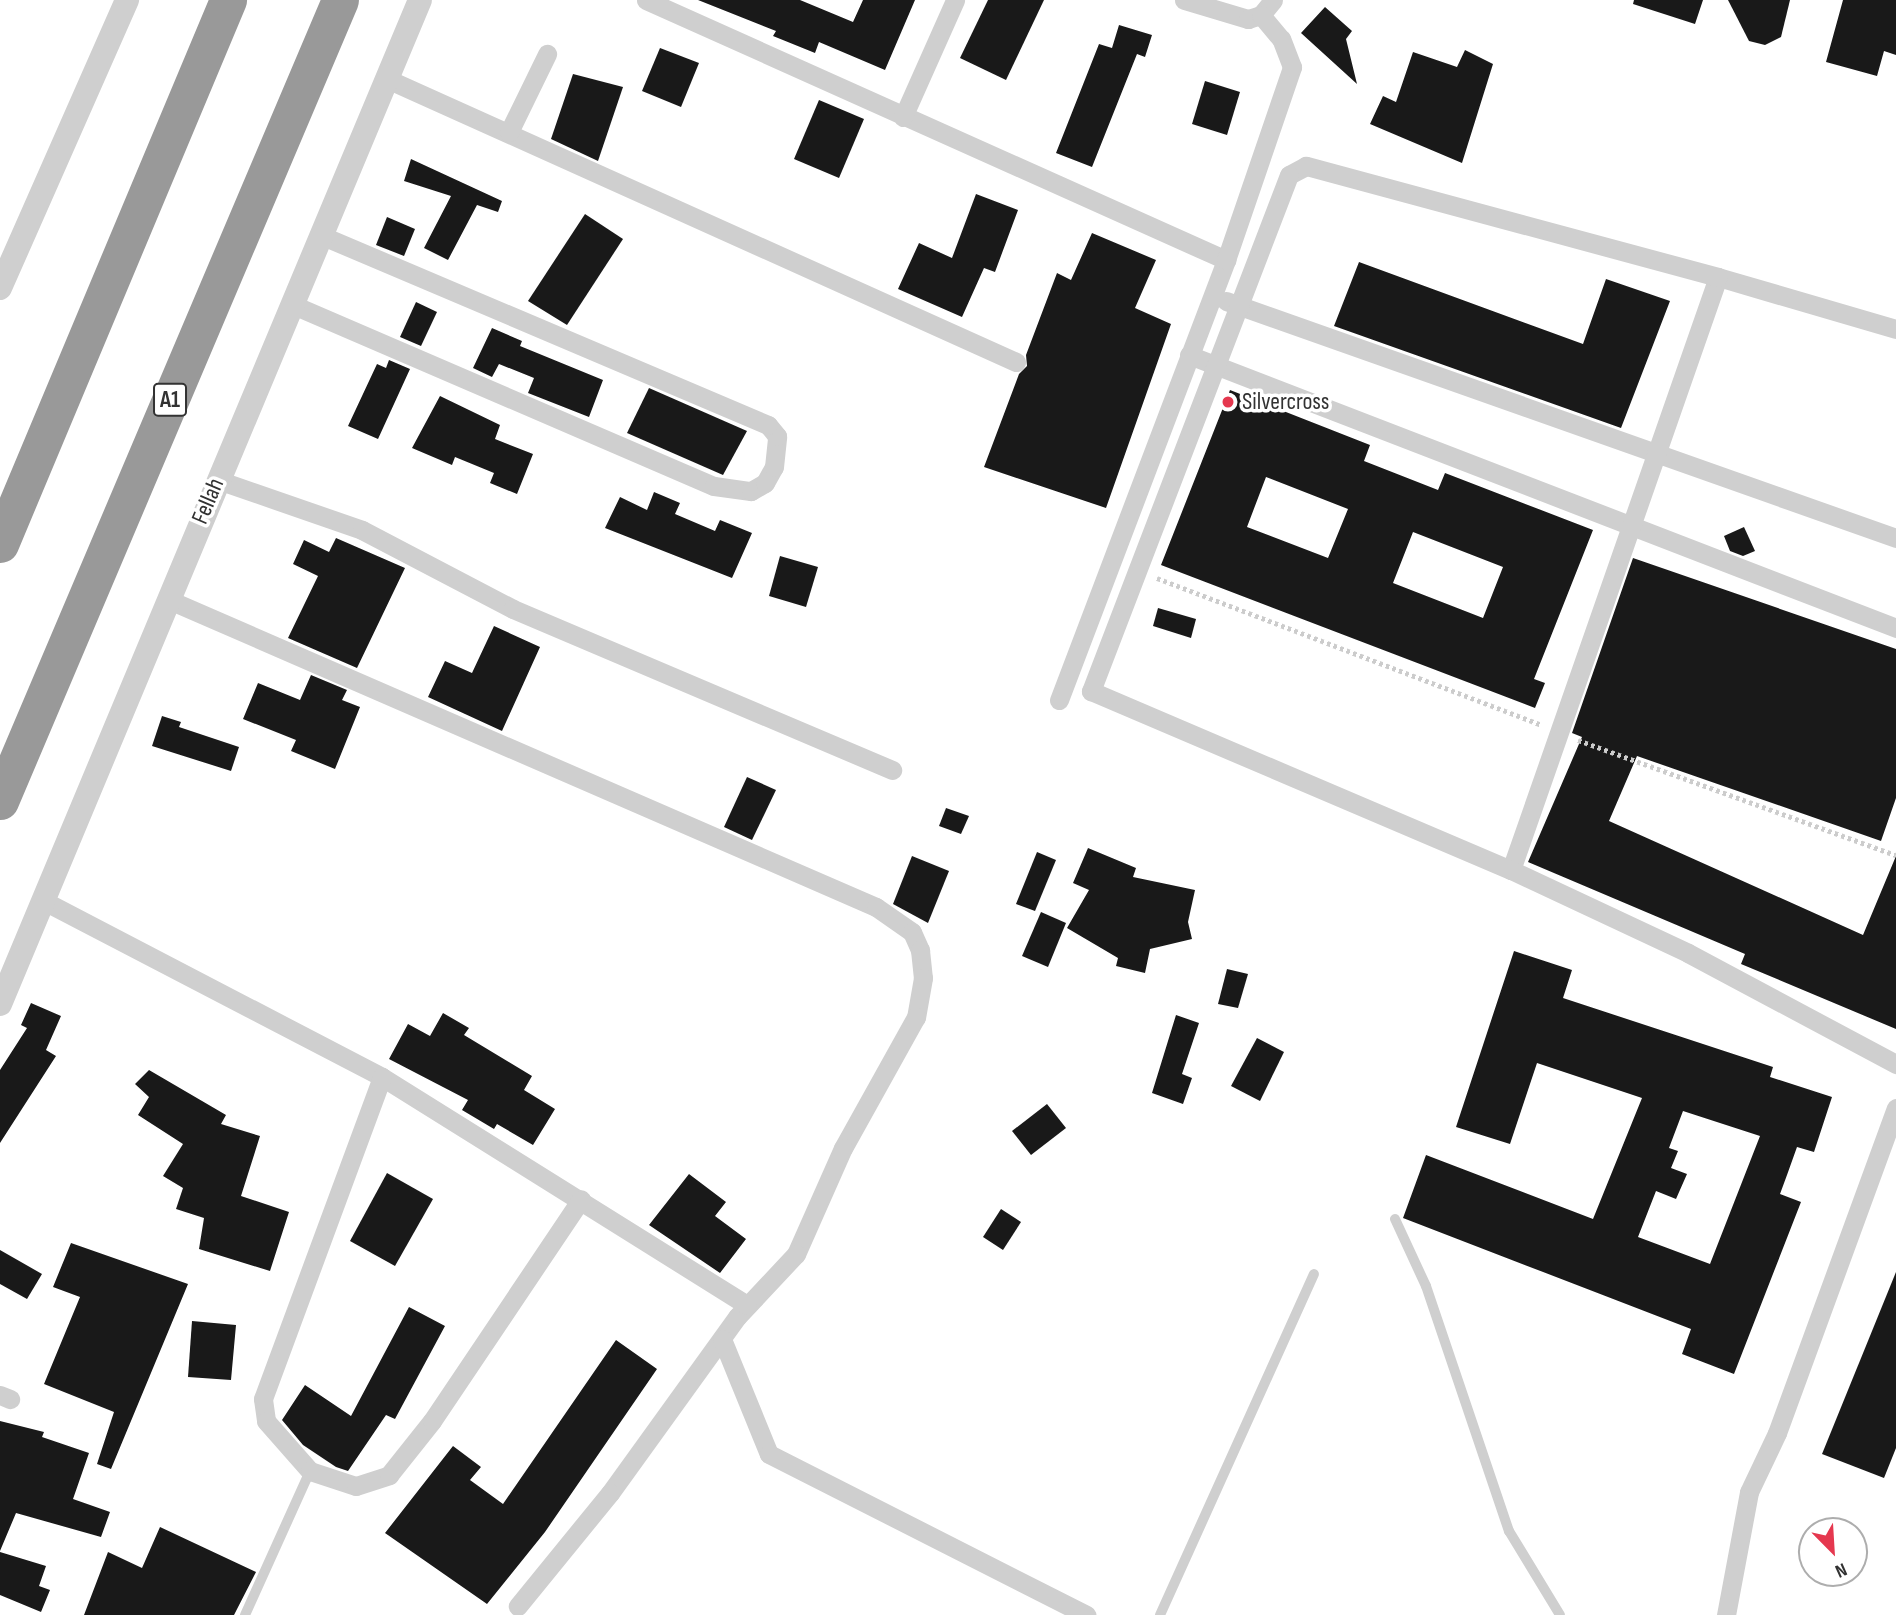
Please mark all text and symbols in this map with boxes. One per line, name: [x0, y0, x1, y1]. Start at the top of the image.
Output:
road number: A1: [152, 380, 188, 420]
place label: Silvercross: [1242, 388, 1329, 416]
marker: Silvercross: [1220, 394, 1236, 410]
street label: Fellah: [186, 474, 230, 528]
north arrow: [1798, 1517, 1868, 1587]
text: N: [1832, 1557, 1850, 1582]

